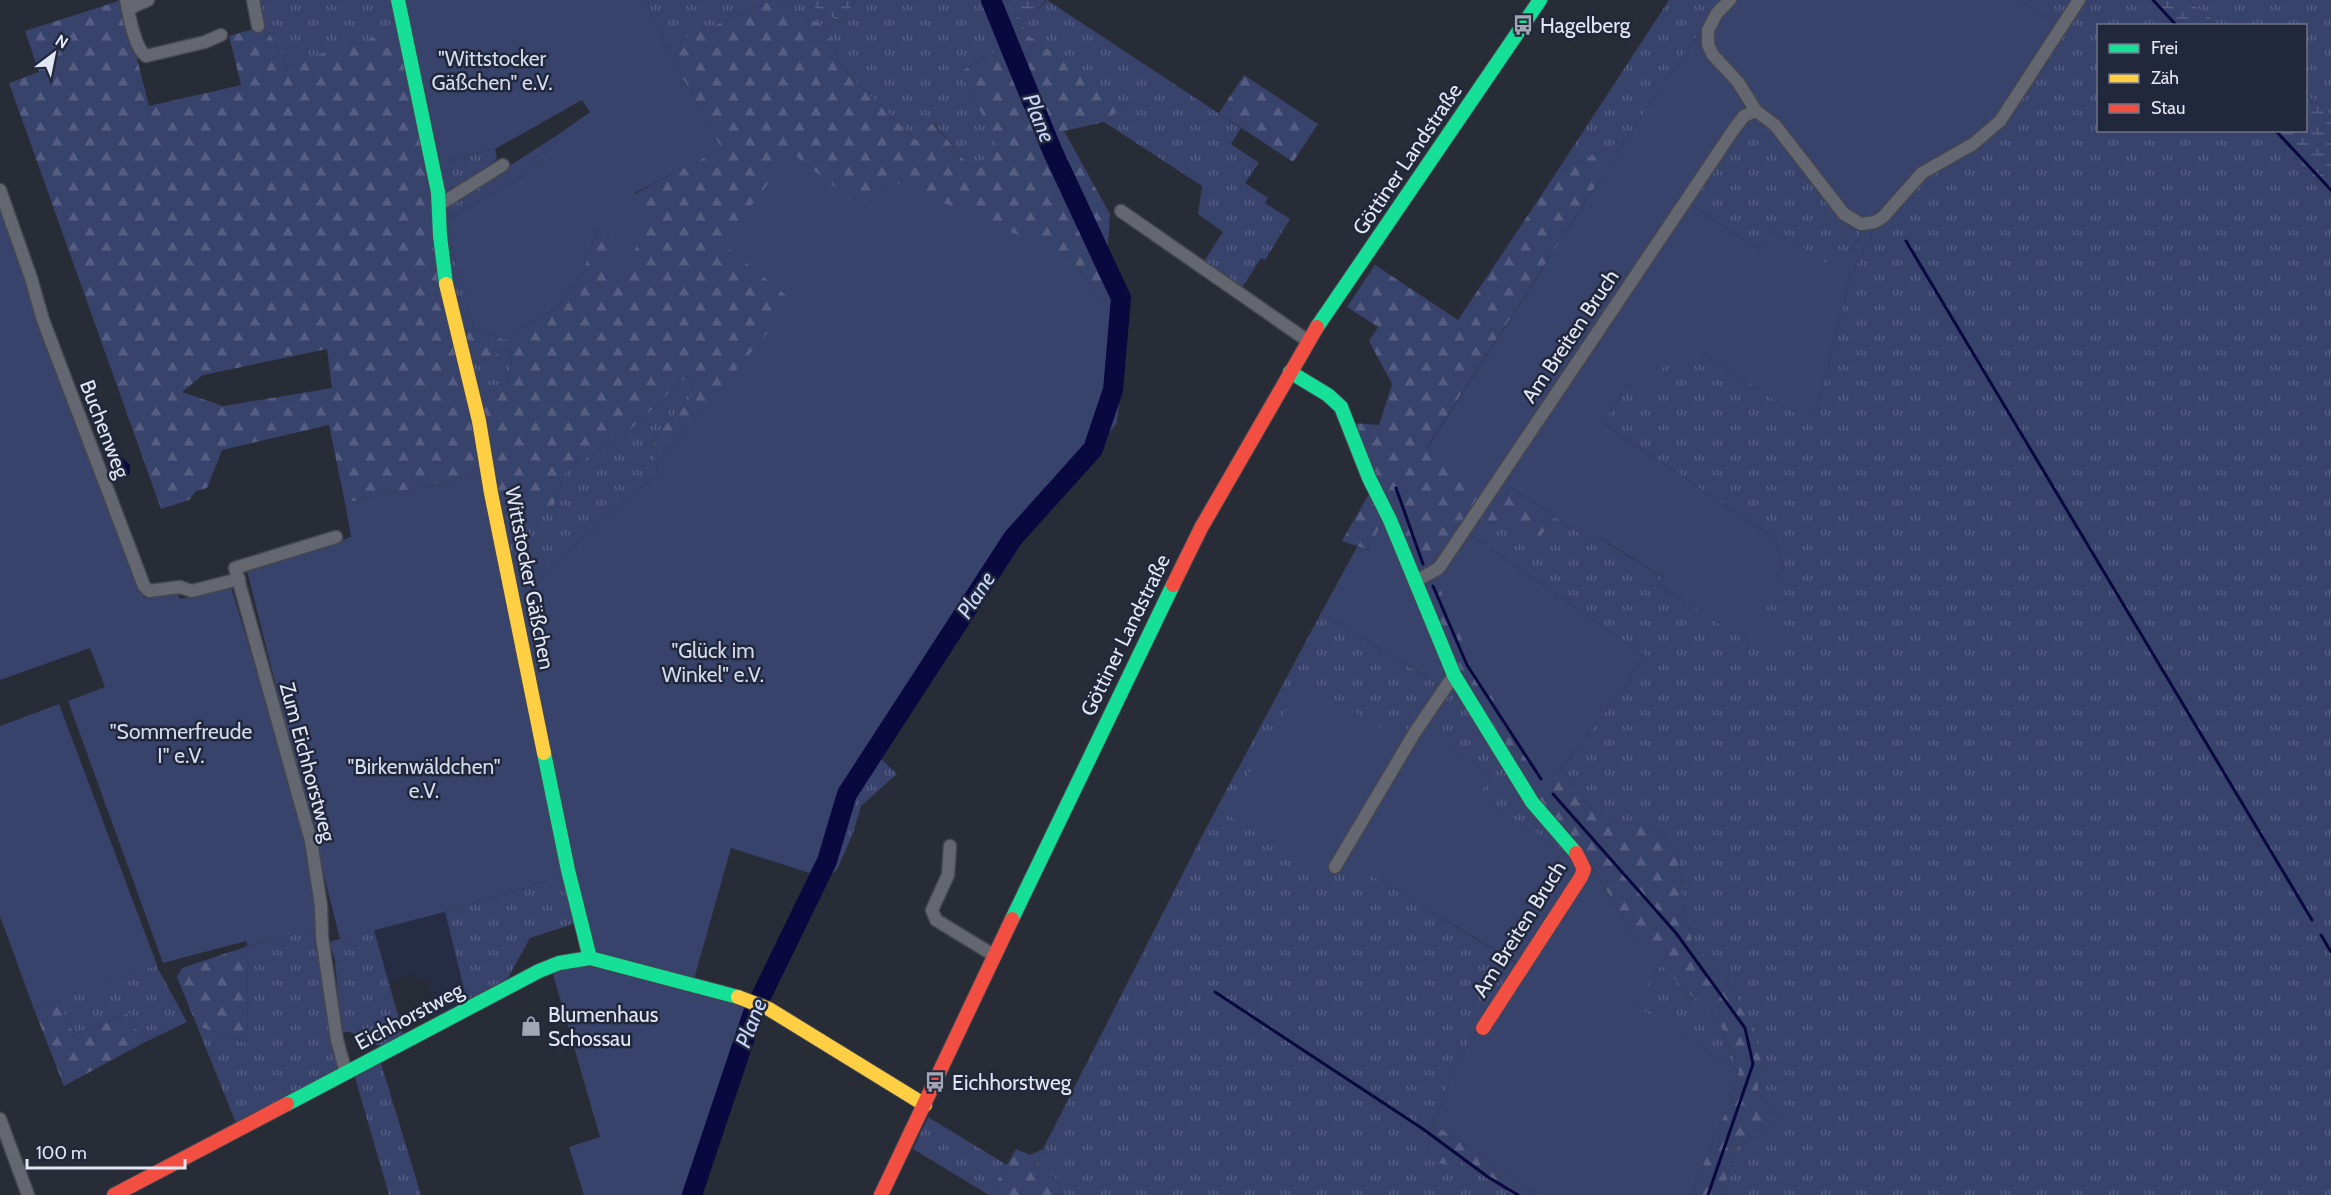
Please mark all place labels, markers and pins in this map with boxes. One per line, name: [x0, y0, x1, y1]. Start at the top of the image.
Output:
bus stop icon: Hagelberg: [1511, 13, 1535, 37]
place label: Hagelberg: [1540, 13, 1631, 38]
place label: Blumenhaus Schossau: [548, 1002, 659, 1051]
shop icon: Blumenhaus Schossau: [519, 1014, 543, 1038]
bus stop icon: Eichhorstweg: [923, 1070, 947, 1094]
place label: Eichhorstweg: [952, 1070, 1072, 1095]

